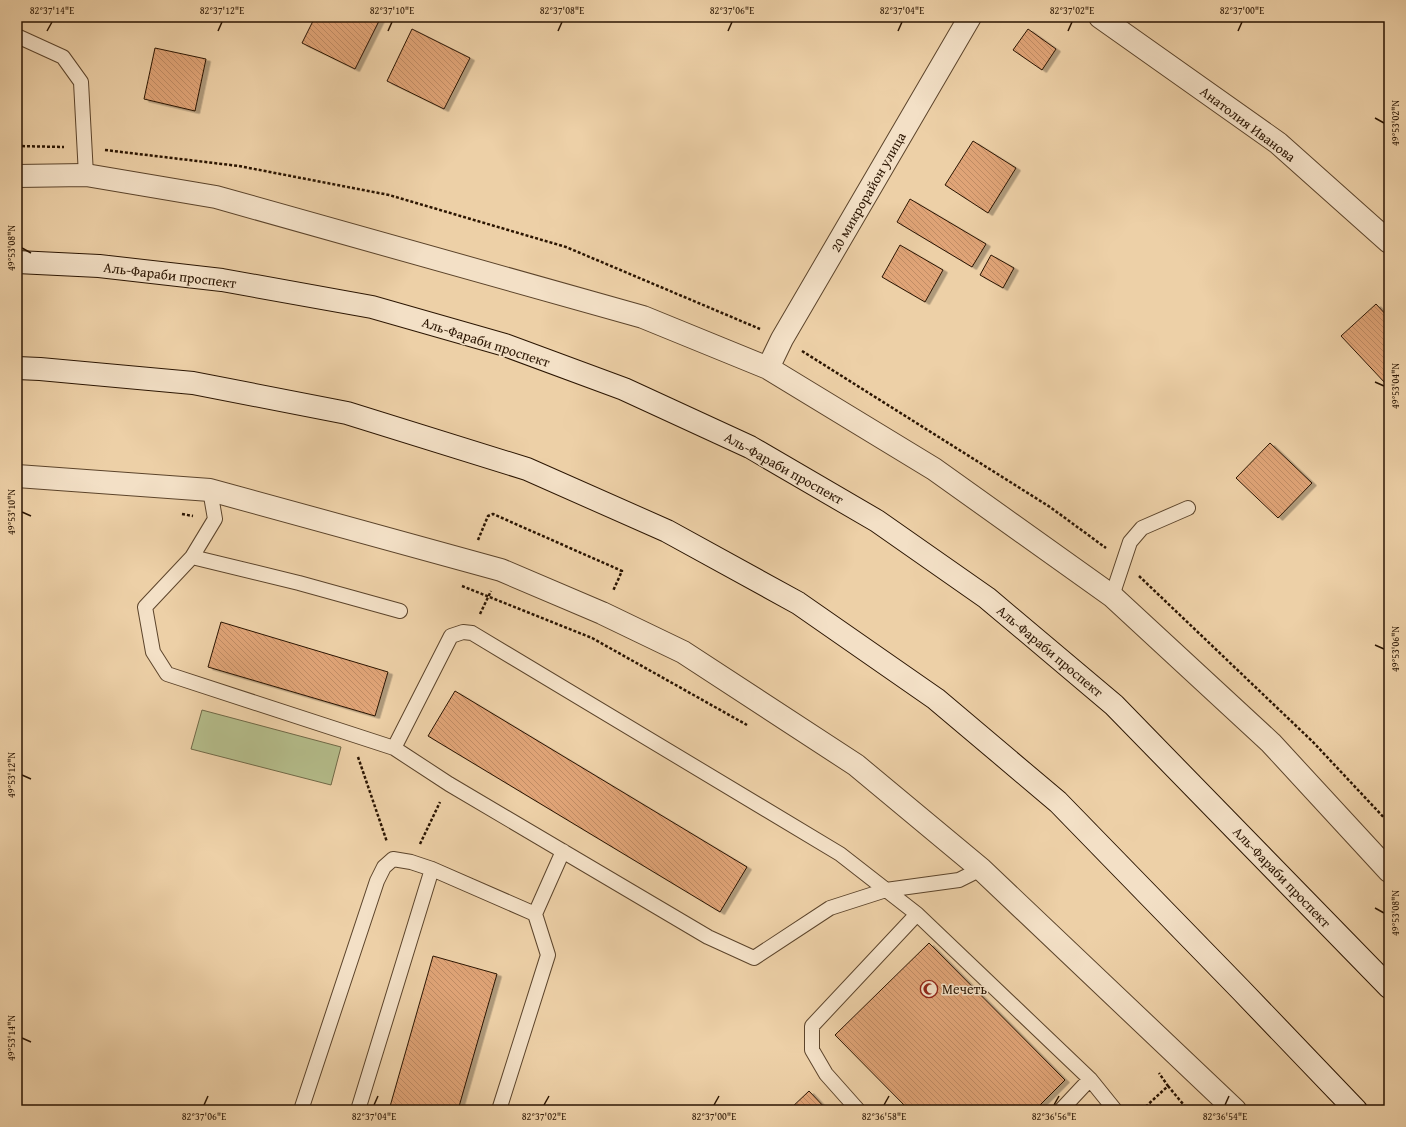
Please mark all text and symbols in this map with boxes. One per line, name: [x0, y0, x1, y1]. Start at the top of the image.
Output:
text: 82°37'14"E: [30, 3, 74, 18]
text: 82°37'12"E: [200, 3, 244, 18]
text: 82°37'10"E: [370, 3, 414, 18]
text: 82°37'08"E: [540, 3, 584, 18]
text: 82°37'06"E: [710, 3, 754, 18]
text: 82°37'04"E: [880, 3, 924, 18]
text: 82°37'02"E: [1050, 3, 1094, 18]
text: 82°37'00"E: [1220, 3, 1264, 18]
street label: Анатолия Иванова: [1196, 81, 1300, 167]
text: 49°53'02"N: [1388, 100, 1403, 146]
street label: 20 микрорайон улица: [825, 128, 911, 256]
text: 49°53'08"N: [4, 225, 19, 271]
street label: Аль-Фараби проспект: [103, 257, 238, 293]
street label: Аль-Фараби проспект: [419, 312, 553, 372]
text: 49°53'04"N: [1388, 363, 1403, 409]
street label: Аль-Фараби проспект: [721, 427, 847, 509]
text: 49°53'10"N: [4, 489, 19, 535]
street label: Аль-Фараби проспект: [992, 600, 1108, 702]
text: 49°53'06"N: [1388, 626, 1403, 672]
text: 49°53'12"N: [4, 752, 19, 798]
street label: Аль-Фараби проспект: [1228, 822, 1336, 932]
text: 49°53'08"N: [1388, 890, 1403, 936]
mosque icon: Мечеть: [919, 979, 939, 999]
place label: Мечеть: [942, 979, 987, 999]
text: 49°53'14"N: [4, 1015, 19, 1061]
text: 82°37'06"E: [182, 1109, 226, 1124]
text: 82°37'04"E: [352, 1109, 396, 1124]
text: 82°37'02"E: [522, 1109, 566, 1124]
text: 82°37'00"E: [692, 1109, 736, 1124]
text: 82°36'58"E: [862, 1109, 906, 1124]
text: 82°36'56"E: [1032, 1109, 1076, 1124]
text: 82°36'54"E: [1203, 1109, 1247, 1124]

